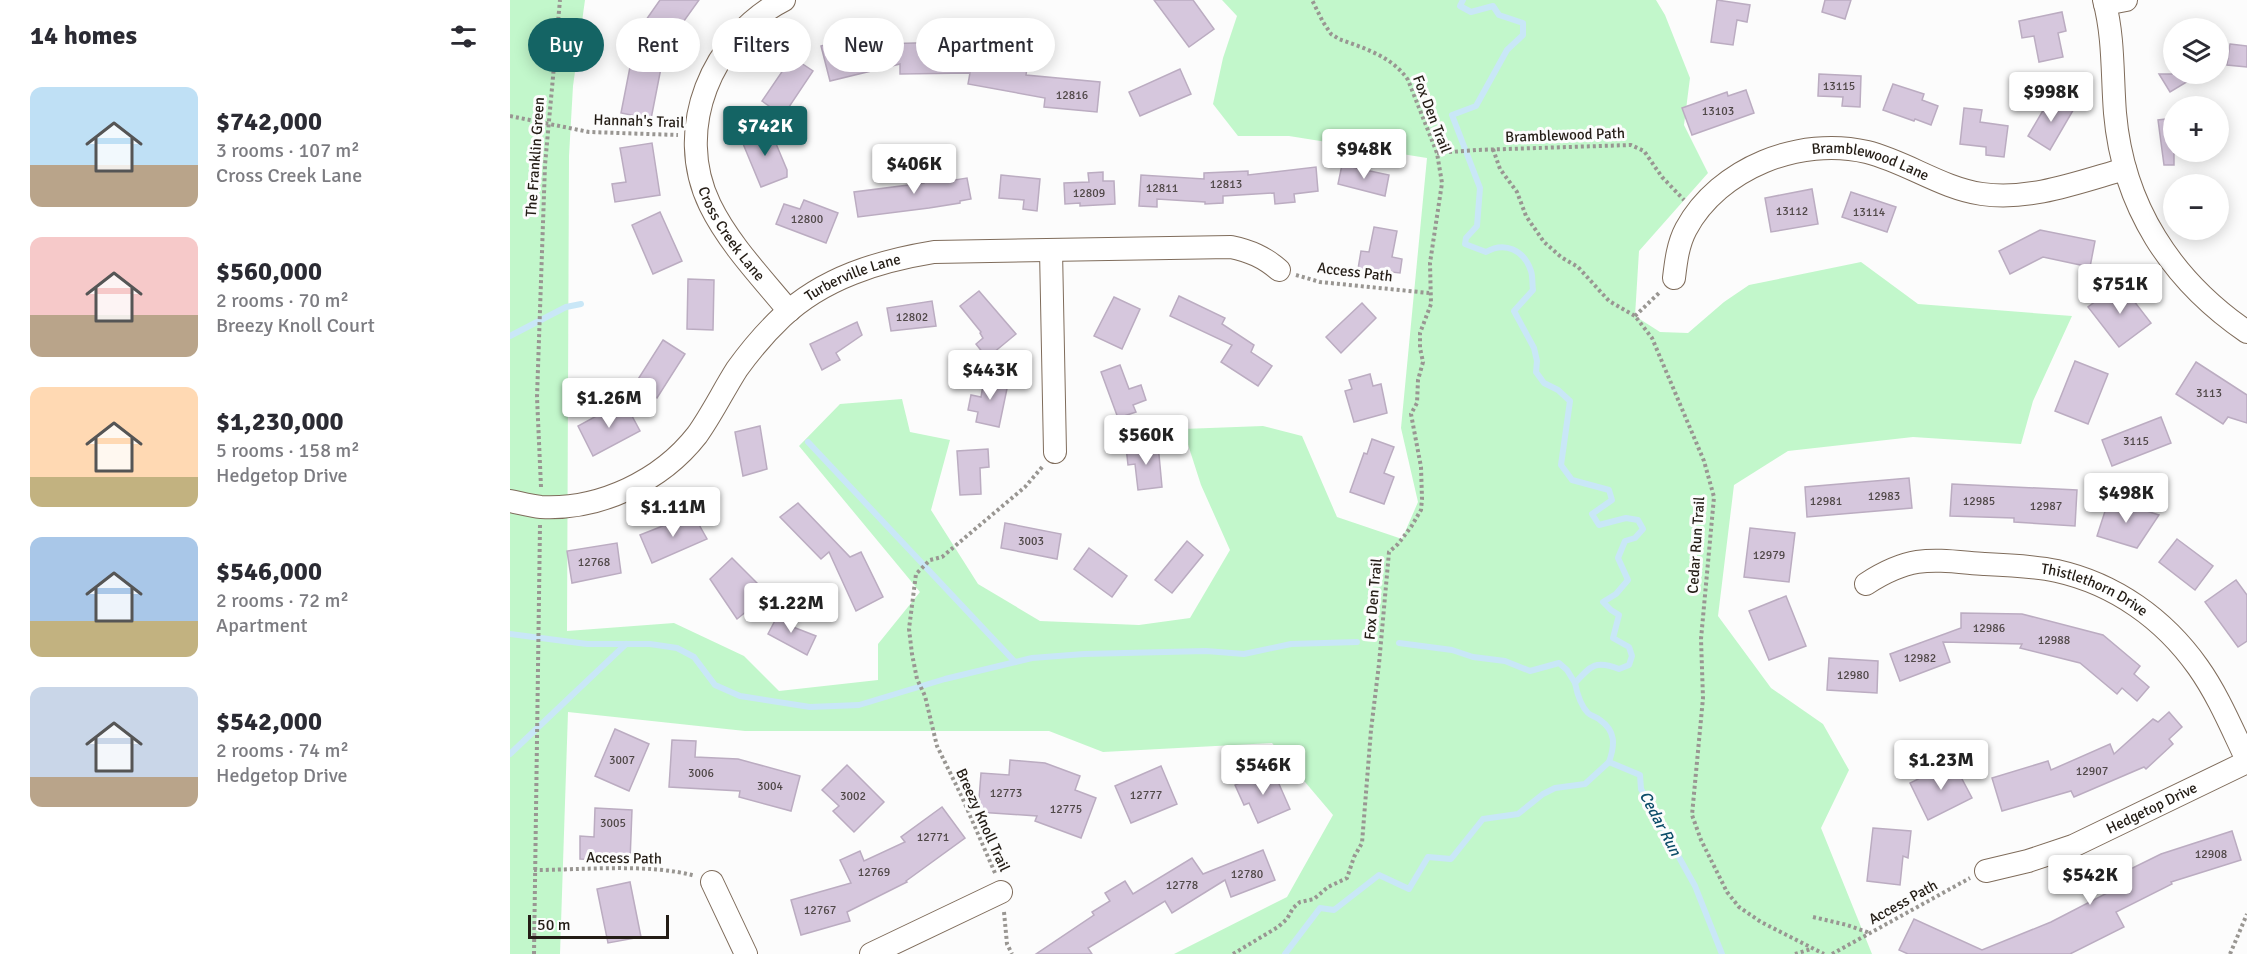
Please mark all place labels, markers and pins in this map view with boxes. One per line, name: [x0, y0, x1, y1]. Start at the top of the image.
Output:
pin: $998K: [2009, 72, 2093, 123]
pin: $742K: [723, 106, 807, 157]
pin: $948K: [1322, 129, 1406, 180]
pin: $406K: [872, 144, 956, 195]
pin: $751K: [2078, 264, 2162, 315]
pin: $443K: [948, 350, 1032, 401]
pin: $1.26M: [560, 378, 658, 429]
pin: $560K: [1104, 415, 1188, 466]
pin: $498K: [2084, 473, 2168, 524]
pin: $1.11M: [624, 487, 722, 538]
pin: $1.22M: [742, 583, 840, 634]
pin: $1.23M: [1892, 740, 1990, 791]
pin: $546K: [1221, 745, 1305, 796]
pin: $542K: [2048, 855, 2132, 906]

